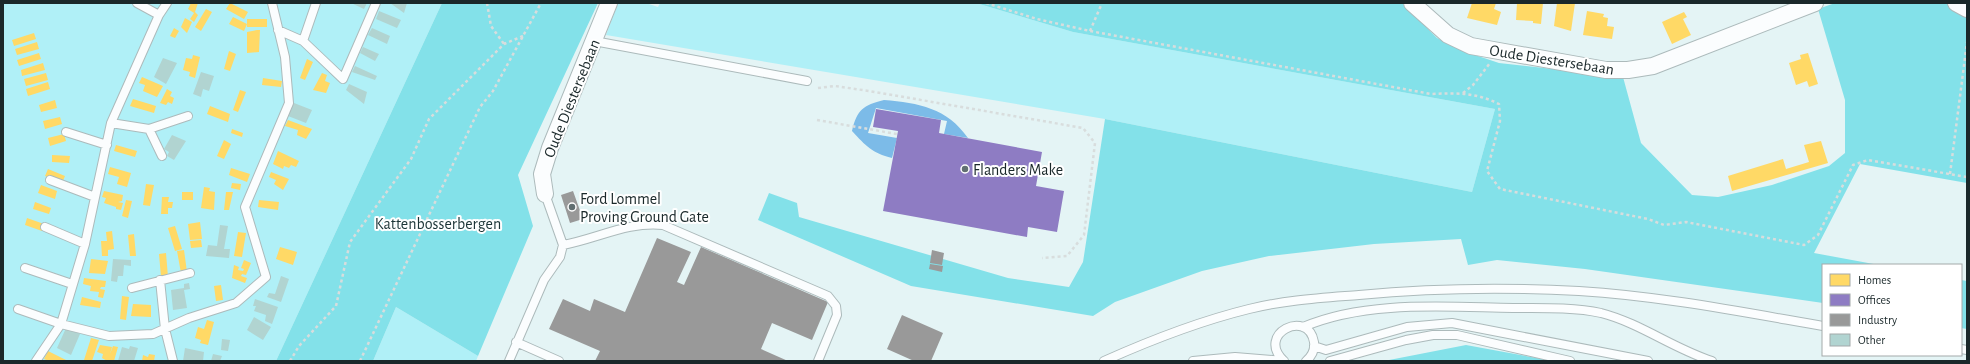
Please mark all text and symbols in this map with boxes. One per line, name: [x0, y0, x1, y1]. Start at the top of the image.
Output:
street label: Oude Diestersebaan: [541, 37, 603, 160]
street label: Oude Diestersebaan: [1488, 42, 1615, 78]
place label: Flanders Make: [973, 162, 1063, 178]
marker: Flanders Make: [960, 164, 970, 174]
place label: Ford Lommel Proving Ground Gate: [580, 191, 709, 225]
marker: Ford Lommel Proving Ground Gate: [567, 202, 577, 212]
park label: Kattenbosserbergen: [375, 216, 501, 232]
legend: [1822, 264, 1962, 356]
text: Homes: [1858, 274, 1891, 286]
text: Offices: [1858, 294, 1891, 306]
text: Industry: [1858, 314, 1897, 327]
text: Other: [1858, 334, 1885, 346]

